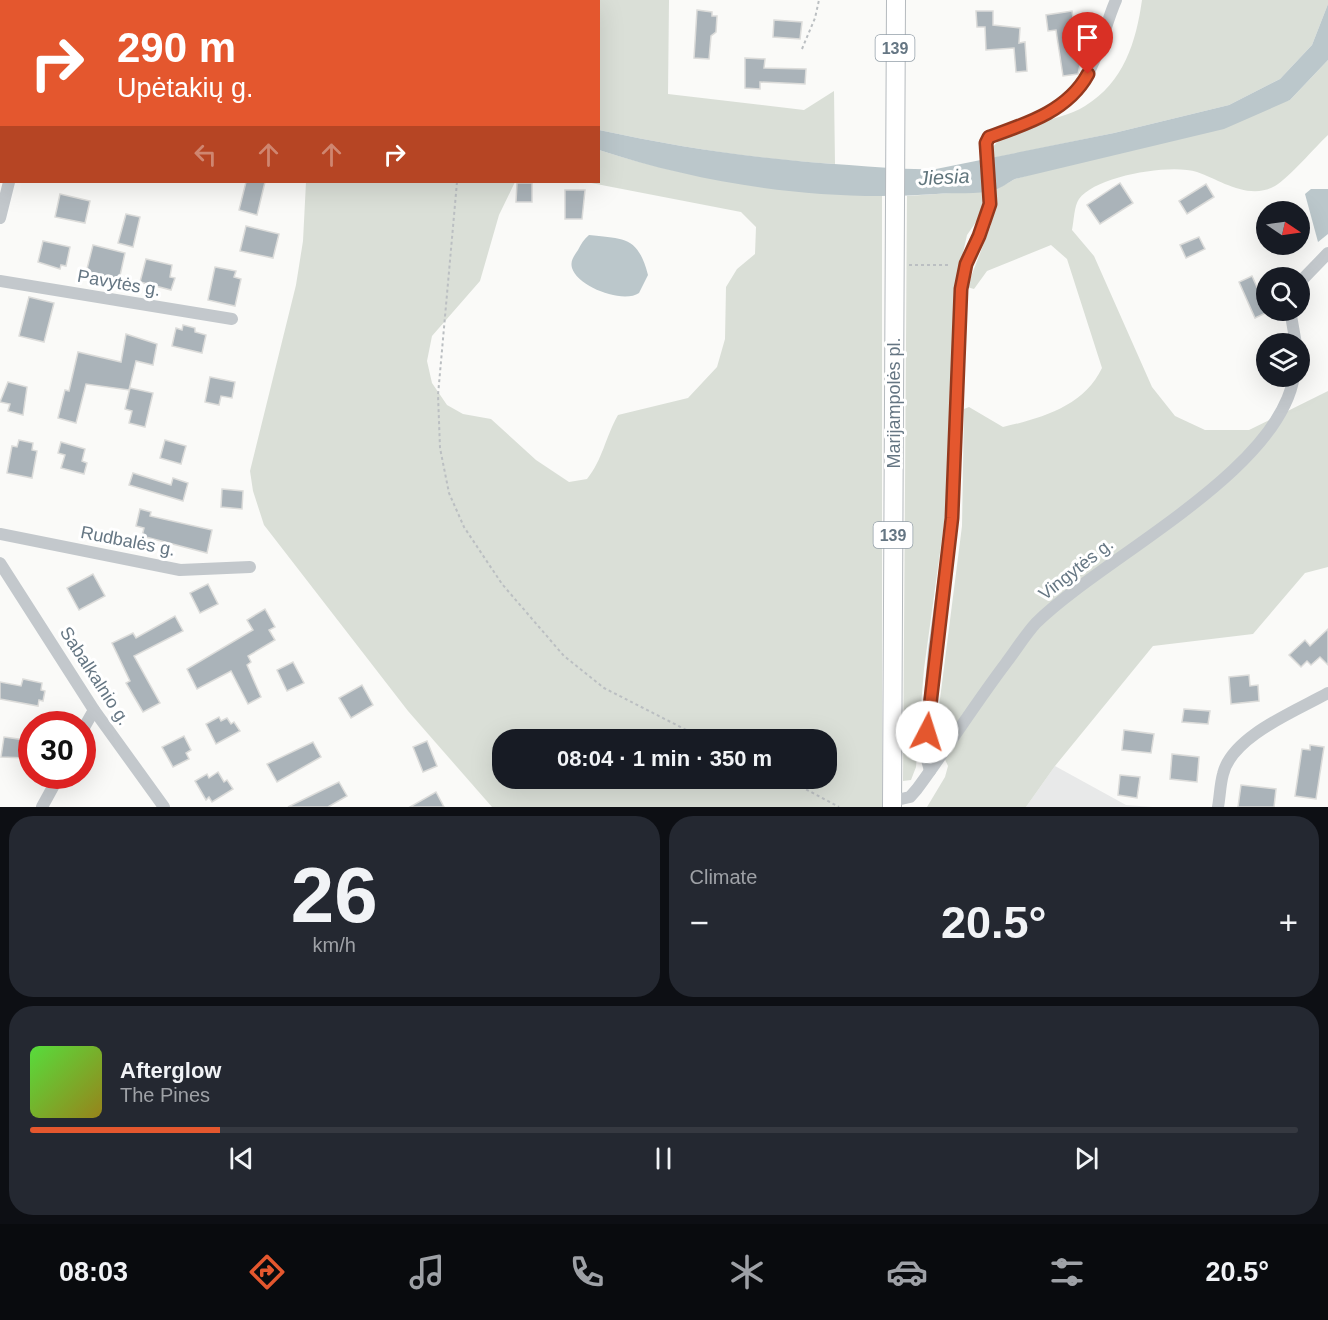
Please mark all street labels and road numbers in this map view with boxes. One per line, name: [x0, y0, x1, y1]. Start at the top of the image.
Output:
road number: 139: [876, 35, 914, 61]
street label: Pavytės g.: [76, 266, 162, 300]
street label: Marijampolės pl.: [884, 337, 904, 469]
street label: Rudbalės g.: [79, 522, 177, 560]
road number: 139: [874, 522, 912, 548]
street label: Vingytės g.: [1035, 534, 1117, 604]
street label: Sabalkalnio g.: [56, 623, 134, 729]

